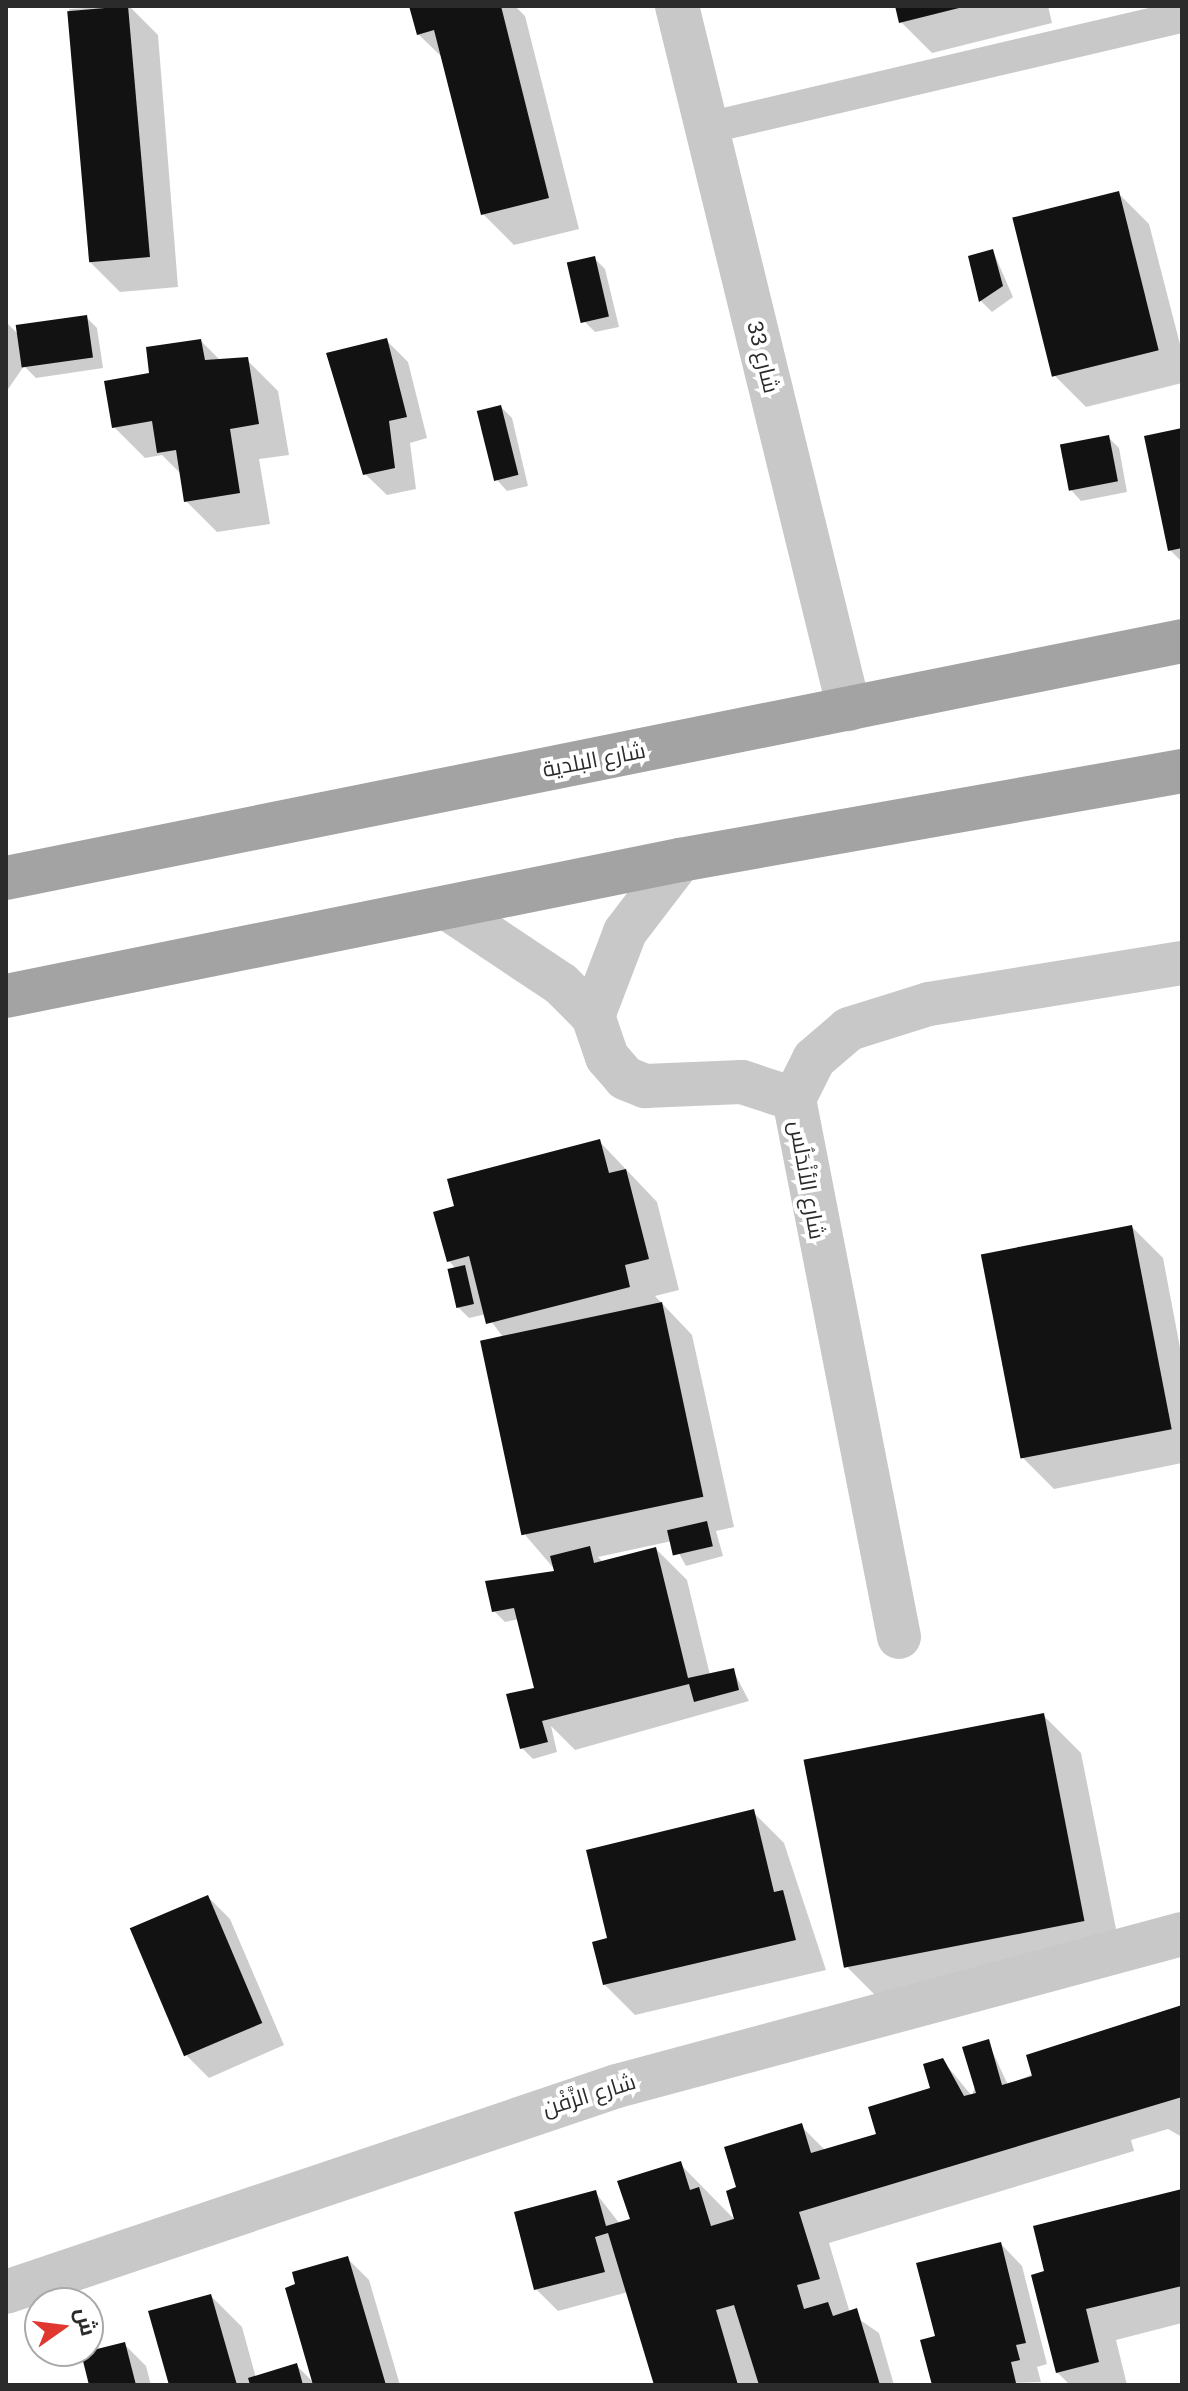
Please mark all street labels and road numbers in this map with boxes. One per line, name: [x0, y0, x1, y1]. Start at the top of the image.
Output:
street label: شارع 33: [741, 318, 785, 396]
street label: شارع البلدية: [540, 737, 648, 783]
street label: شارع الأنْدَلُس: [784, 1119, 830, 1241]
street label: شارع الزَّفْن: [539, 2068, 639, 2122]

